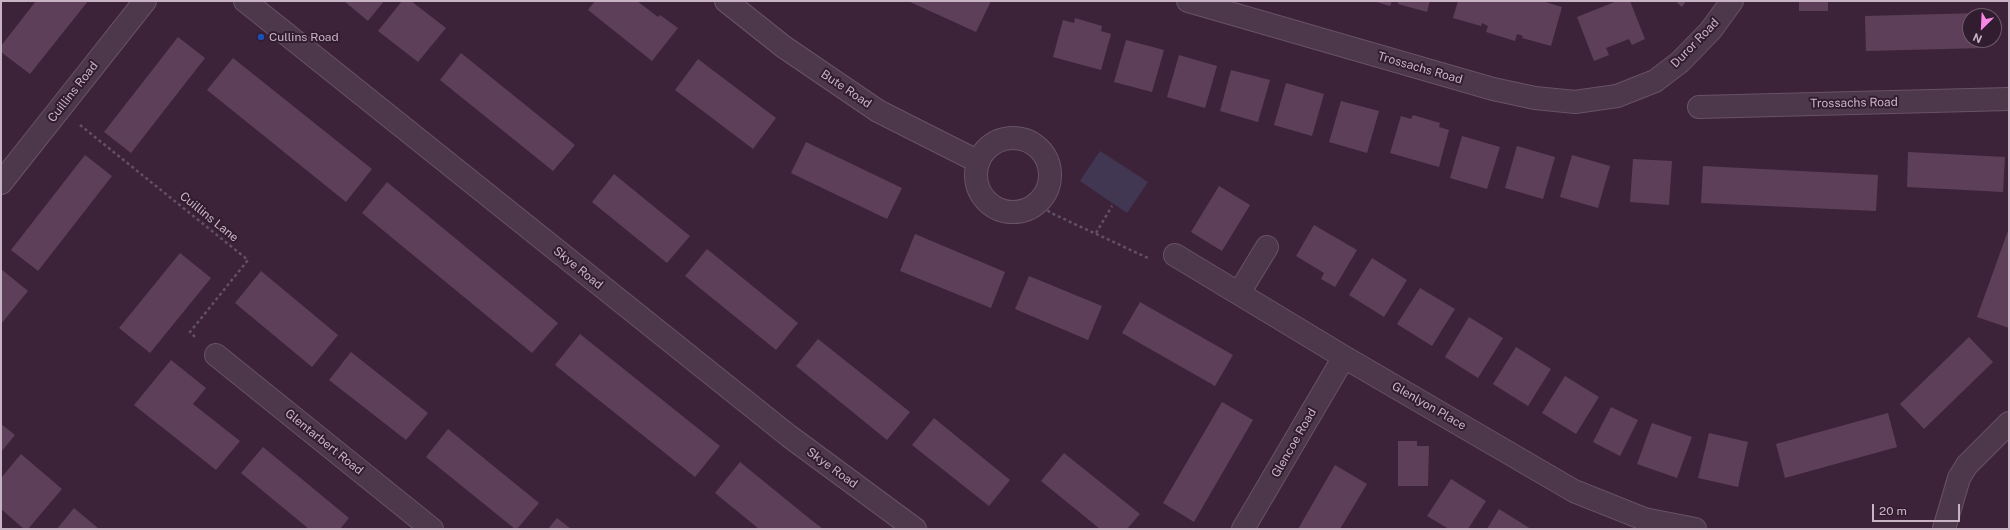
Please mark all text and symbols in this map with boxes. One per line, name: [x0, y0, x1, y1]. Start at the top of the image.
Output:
north arrow: [1962, 8, 2002, 48]
street label: Duror Road: [1668, 15, 1722, 71]
place label: Cullins Road: [269, 30, 339, 44]
text: N: [1971, 31, 1984, 45]
marker: Cullins Road: [256, 32, 266, 42]
street label: Trossachs Road: [1376, 49, 1464, 87]
street label: Cuillins Road: [45, 59, 101, 125]
street label: Bute Road: [818, 67, 874, 111]
street label: Trossachs Road: [1810, 95, 1898, 111]
street label: Cuillins Lane: [177, 189, 241, 245]
street label: Skye Road: [550, 244, 606, 292]
street label: Glenlyon Place: [1389, 379, 1469, 433]
street label: Glentarbert Road: [282, 406, 366, 478]
street label: Glencoe Road: [1268, 406, 1320, 480]
street label: Skye Road: [804, 445, 860, 491]
scale bar: [1874, 496, 1962, 522]
text: 20 m: [1879, 504, 1907, 518]

